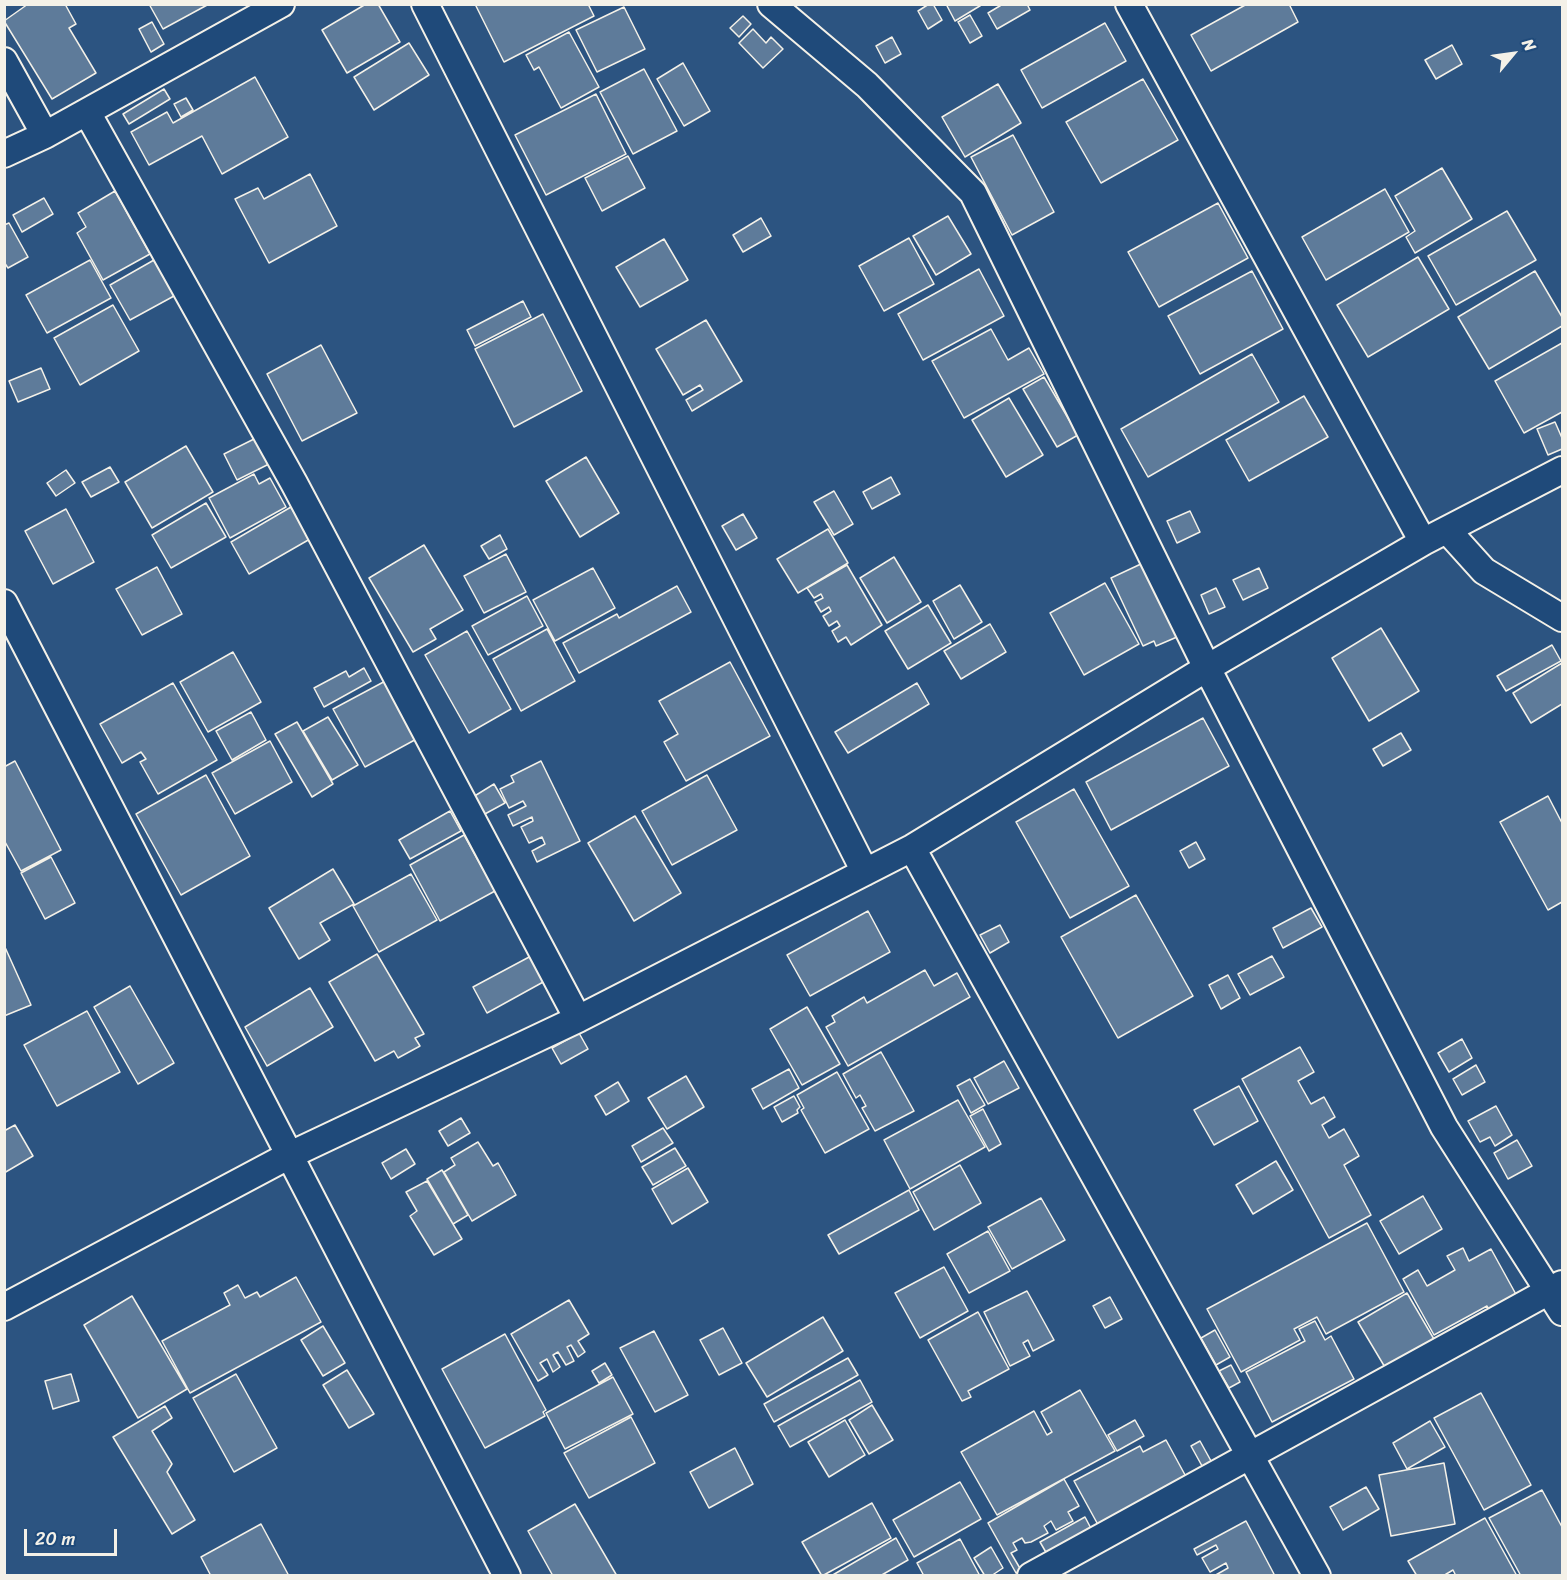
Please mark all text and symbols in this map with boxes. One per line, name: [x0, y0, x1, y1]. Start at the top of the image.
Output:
north arrow: [1483, 24, 1543, 84]
text: N: [1514, 33, 1545, 57]
scale bar: [27, 1517, 120, 1555]
text: 20 m: [35, 1523, 75, 1555]

